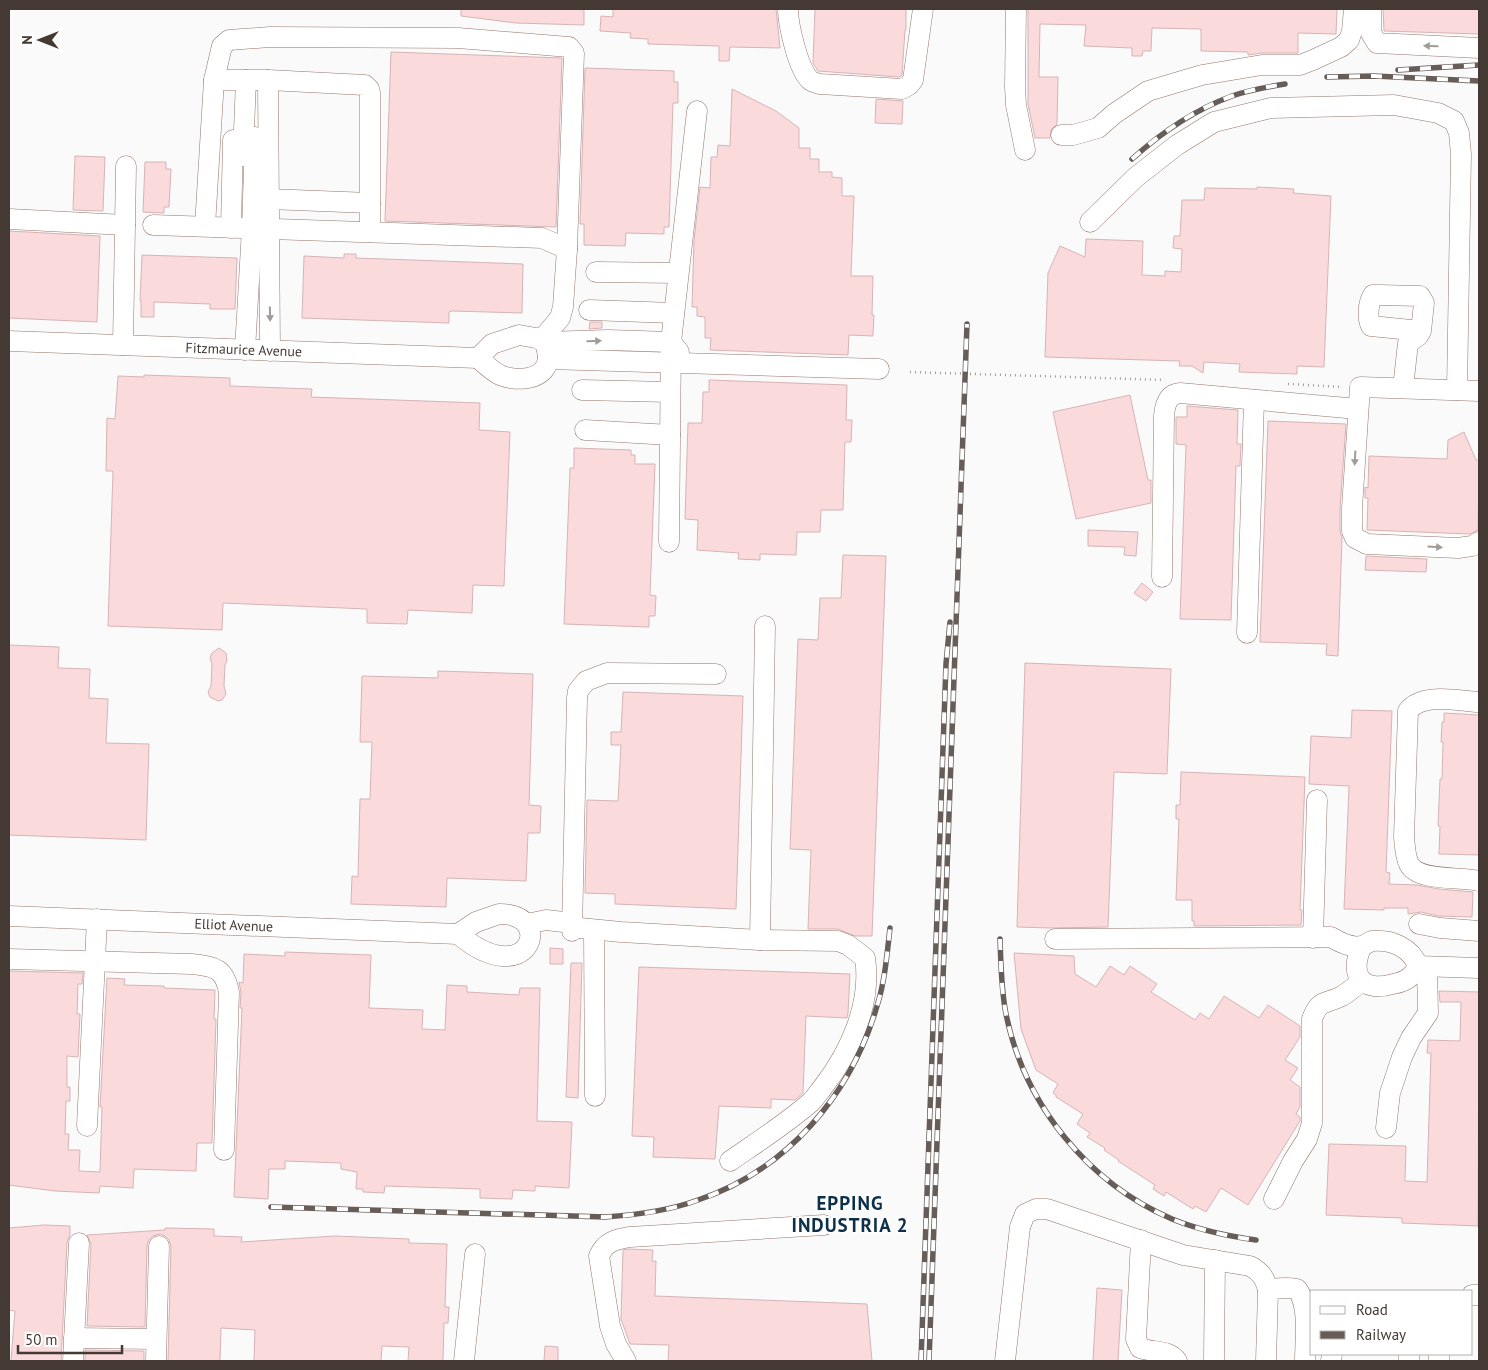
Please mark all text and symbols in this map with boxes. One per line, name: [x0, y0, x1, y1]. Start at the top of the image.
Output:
north arrow: [15, 15, 65, 65]
text: N: [18, 35, 36, 45]
one-way arrow: [1422, 42, 1438, 50]
one-way arrow: [266, 306, 274, 322]
one-way arrow: [586, 337, 602, 345]
street label: Fitzmaurice Avenue: [185, 338, 302, 361]
one-way arrow: [1351, 450, 1359, 466]
one-way arrow: [1427, 544, 1443, 552]
street label: Elliot Avenue: [194, 914, 274, 936]
district label: EPPING INDUSTRIA 2: [791, 1191, 909, 1237]
legend: [1310, 1290, 1473, 1355]
text: Road: [1356, 1300, 1388, 1319]
scale bar: [18, 1322, 121, 1354]
text: Railway: [1356, 1325, 1406, 1344]
text: 50 m: [25, 1330, 58, 1349]

